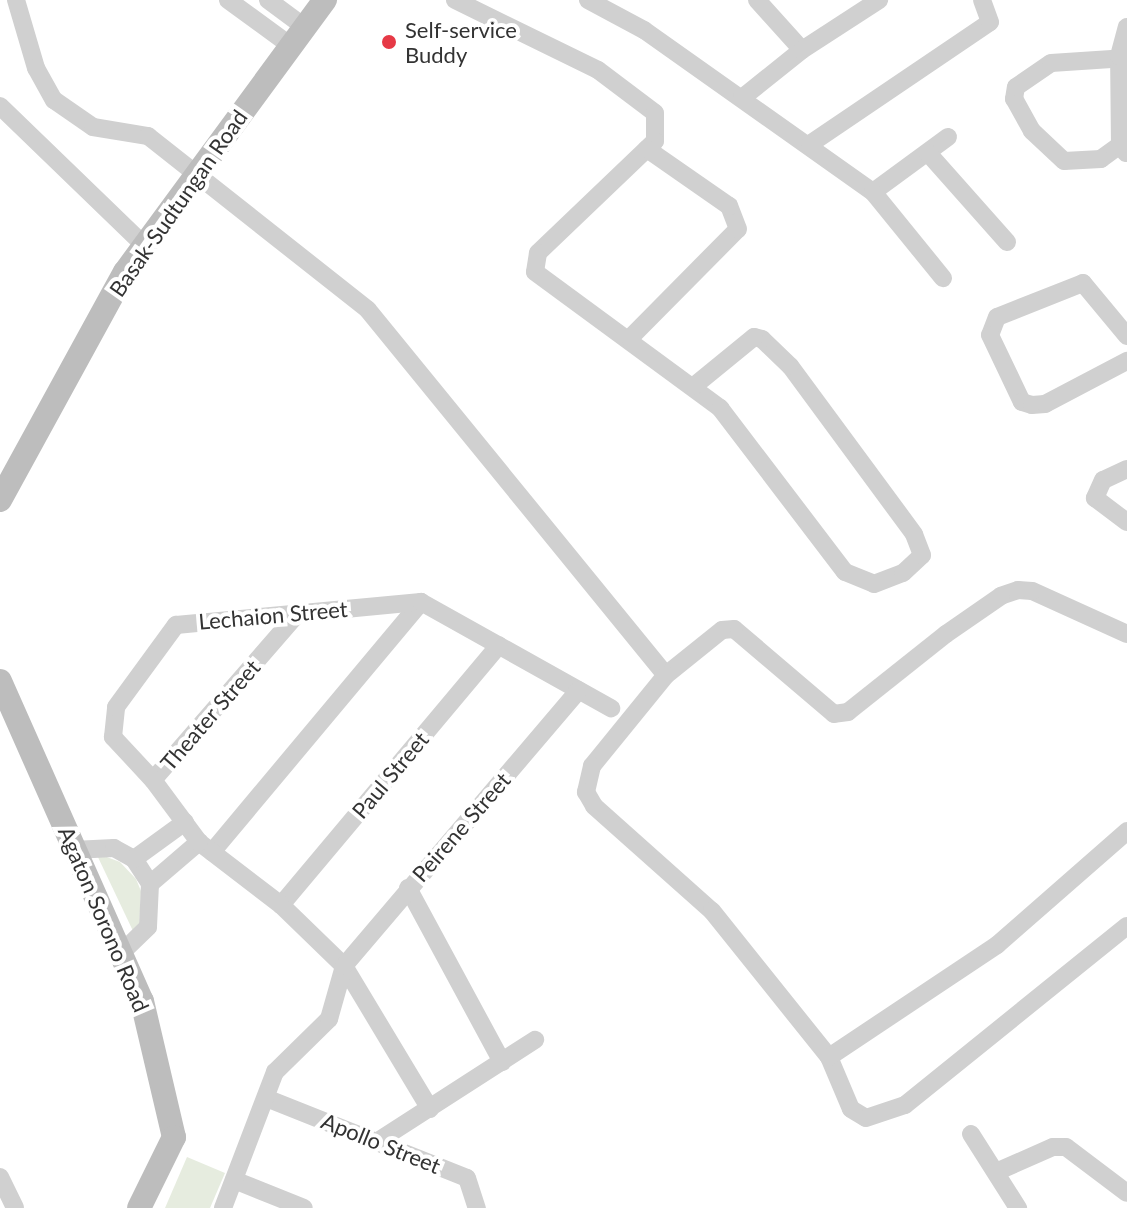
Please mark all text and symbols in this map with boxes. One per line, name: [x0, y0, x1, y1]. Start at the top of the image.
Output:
place label: Self-service Buddy: [405, 16, 517, 68]
marker: Self-service Buddy: [380, 33, 398, 51]
street label: Basak-Sudtungan Road: [103, 104, 253, 302]
street label: Lechaion Street: [197, 595, 349, 635]
street label: Theater Street: [155, 654, 265, 776]
street label: Paul Street: [346, 726, 434, 824]
street label: Peirene Street: [406, 767, 516, 887]
street label: Agaton Sorono Road: [53, 822, 155, 1016]
street label: Apollo Street: [318, 1107, 444, 1179]

